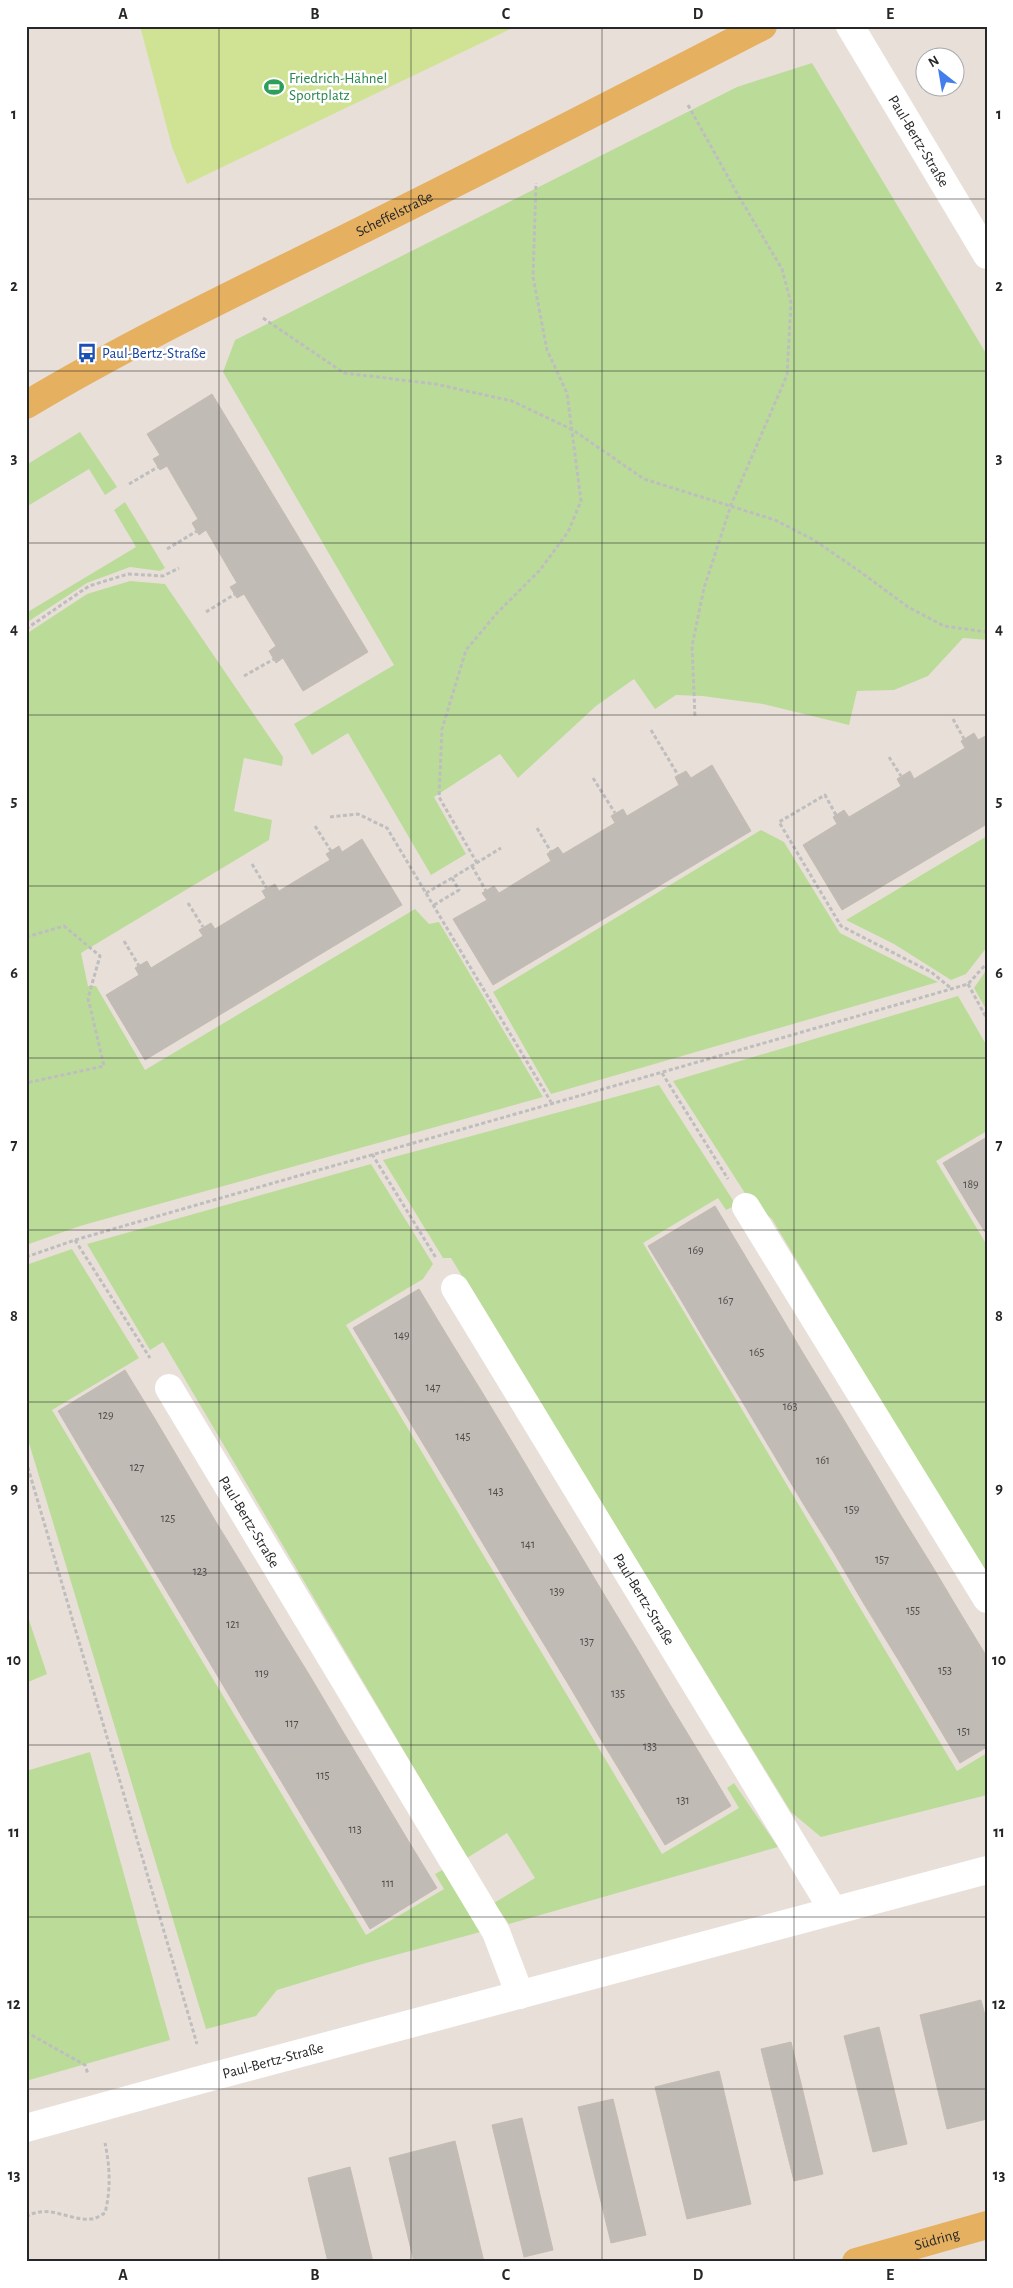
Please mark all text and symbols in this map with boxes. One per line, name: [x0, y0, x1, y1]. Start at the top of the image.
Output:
text: A: [118, 6, 128, 22]
text: B: [310, 6, 320, 22]
text: C: [502, 6, 511, 22]
text: D: [693, 6, 704, 22]
text: E: [886, 6, 894, 22]
north arrow: [916, 48, 966, 98]
text: N: [926, 53, 942, 70]
place label: Friedrich-Hähnel Sportplatz: [289, 71, 387, 103]
sports icon: Friedrich-Hähnel Sportplatz: [263, 76, 285, 98]
street label: Paul-Bertz-Straße: [886, 93, 952, 190]
text: 1: [11, 106, 17, 122]
text: 1: [996, 106, 1002, 122]
street label: Scheffelstraße: [353, 188, 435, 239]
text: 2: [10, 278, 18, 294]
text: 2: [995, 278, 1003, 294]
bus stop icon: Paul-Bertz-Straße: [76, 342, 98, 364]
place label: Paul-Bertz-Straße: [102, 346, 206, 361]
text: 3: [11, 450, 18, 466]
text: 3: [996, 450, 1003, 466]
text: 4: [10, 621, 18, 637]
text: 4: [995, 621, 1003, 637]
text: 5: [11, 793, 18, 809]
text: 5: [996, 793, 1003, 809]
text: 6: [10, 965, 18, 981]
text: 6: [995, 965, 1003, 981]
text: 7: [11, 1137, 18, 1153]
text: 7: [996, 1137, 1003, 1153]
house number: 189: [963, 1178, 979, 1190]
house number: 169: [688, 1244, 704, 1256]
house number: 167: [719, 1294, 733, 1306]
text: 8: [10, 1308, 18, 1324]
text: 8: [995, 1308, 1003, 1324]
house number: 149: [394, 1329, 410, 1341]
house number: 165: [750, 1346, 764, 1358]
house number: 147: [426, 1381, 440, 1393]
house number: 163: [783, 1400, 797, 1412]
house number: 129: [98, 1409, 114, 1421]
house number: 145: [456, 1430, 470, 1442]
house number: 161: [816, 1454, 830, 1466]
house number: 127: [130, 1461, 144, 1473]
street label: Paul-Bertz-Straße: [216, 1473, 283, 1570]
text: 9: [10, 1480, 18, 1496]
text: 9: [995, 1480, 1003, 1496]
house number: 143: [489, 1485, 503, 1497]
house number: 159: [845, 1503, 860, 1515]
house number: 125: [161, 1512, 175, 1524]
house number: 141: [521, 1538, 535, 1550]
street label: Paul-Bertz-Straße: [611, 1551, 677, 1647]
house number: 157: [875, 1553, 889, 1565]
house number: 123: [193, 1565, 207, 1577]
house number: 139: [550, 1585, 565, 1597]
house number: 155: [906, 1604, 920, 1616]
house number: 121: [226, 1618, 240, 1630]
house number: 137: [580, 1635, 594, 1647]
text: 10: [7, 1652, 21, 1668]
text: 10: [992, 1652, 1006, 1668]
house number: 153: [938, 1664, 952, 1676]
house number: 119: [255, 1667, 269, 1679]
house number: 135: [611, 1687, 625, 1699]
house number: 117: [285, 1717, 299, 1729]
house number: 151: [957, 1725, 971, 1737]
house number: 133: [643, 1740, 657, 1752]
house number: 115: [316, 1769, 330, 1781]
house number: 131: [676, 1794, 690, 1806]
house number: 113: [348, 1823, 362, 1835]
text: 11: [8, 1824, 20, 1840]
text: 11: [993, 1824, 1005, 1840]
house number: 111: [382, 1877, 394, 1889]
text: 12: [7, 1996, 21, 2012]
text: 12: [992, 1996, 1006, 2012]
street label: Paul-Bertz-Straße: [221, 2040, 325, 2081]
text: 13: [8, 2167, 20, 2183]
text: 13: [993, 2167, 1005, 2183]
street label: Südring: [913, 2226, 962, 2253]
text: A: [118, 2267, 128, 2283]
text: B: [310, 2267, 320, 2283]
text: C: [502, 2267, 511, 2283]
text: D: [693, 2267, 704, 2283]
text: E: [886, 2267, 894, 2283]

